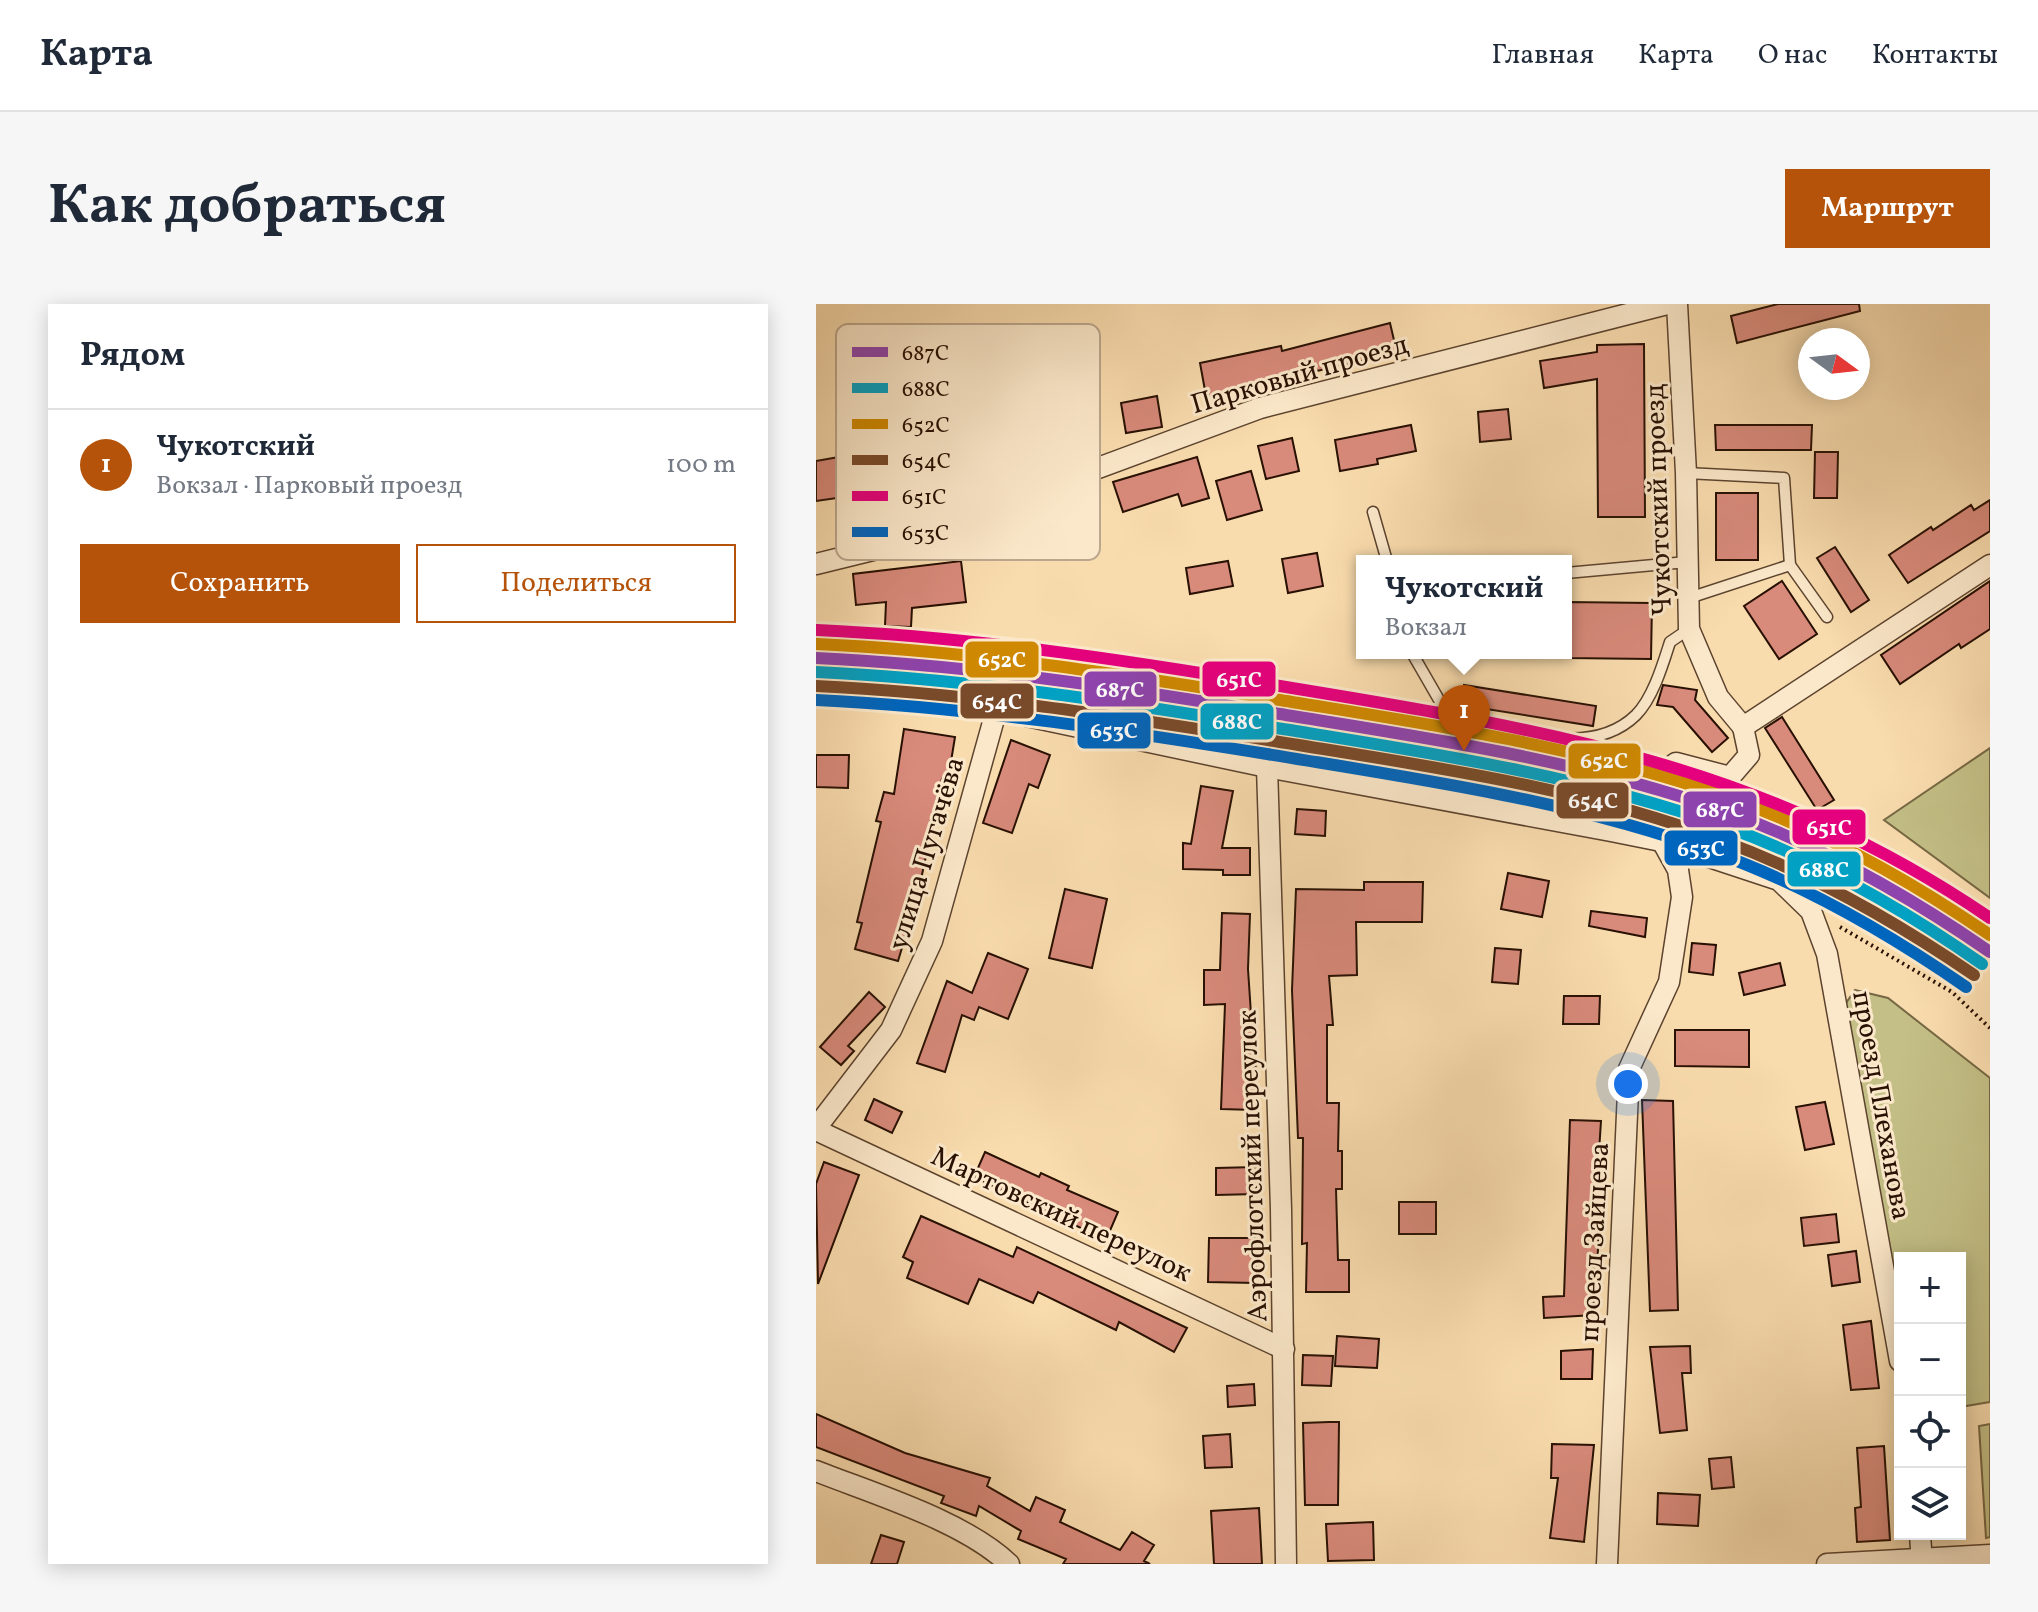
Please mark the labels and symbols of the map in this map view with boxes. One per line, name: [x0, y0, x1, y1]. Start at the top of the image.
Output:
legend: [836, 324, 1100, 560]
street label: Парковый проезд: [1186, 326, 1413, 425]
north arrow: [1798, 328, 1870, 400]
text: 687С: [902, 339, 949, 370]
text: 688С: [902, 375, 950, 406]
street label: Чукотский проезд: [1636, 383, 1683, 617]
text: 652С: [902, 411, 950, 442]
text: 654С: [902, 447, 951, 478]
text: 651С: [902, 483, 947, 514]
text: 653С: [902, 519, 949, 550]
line badge: 652С: [964, 640, 1040, 679]
text: 652С: [978, 646, 1026, 677]
line badge: 651С: [1201, 660, 1277, 698]
text: 651С: [1216, 666, 1262, 697]
line badge: 687С: [1083, 670, 1158, 708]
text: 687С: [1096, 676, 1144, 707]
line badge: 654С: [959, 682, 1035, 720]
pin: 1: [1438, 685, 1490, 751]
text: 654С: [972, 688, 1022, 719]
line badge: 688С: [1199, 702, 1275, 741]
text: 688С: [1212, 708, 1262, 739]
line badge: 653С: [1076, 711, 1152, 750]
text: 653С: [1090, 717, 1138, 748]
line badge: 652С: [1567, 742, 1642, 780]
text: 652С: [1580, 747, 1628, 778]
street label: улица Пугачёва: [879, 752, 975, 955]
line badge: 654С: [1555, 781, 1630, 820]
text: 654С: [1568, 787, 1618, 818]
line badge: 687С: [1682, 790, 1758, 829]
text: 687С: [1696, 796, 1744, 827]
line badge: 651С: [1791, 808, 1867, 846]
text: 651С: [1806, 814, 1852, 845]
line badge: 653С: [1663, 829, 1739, 867]
text: 653С: [1677, 835, 1725, 866]
line badge: 688С: [1786, 850, 1862, 888]
text: 688С: [1799, 856, 1849, 887]
street label: проезд Плеханова: [1841, 988, 1920, 1223]
street label: Аэрофлотский переулок: [1229, 1009, 1278, 1323]
your location: [1608, 1064, 1648, 1104]
street label: Мартовский переулок: [924, 1138, 1198, 1293]
street label: проезд Зайцева: [1571, 1141, 1620, 1343]

